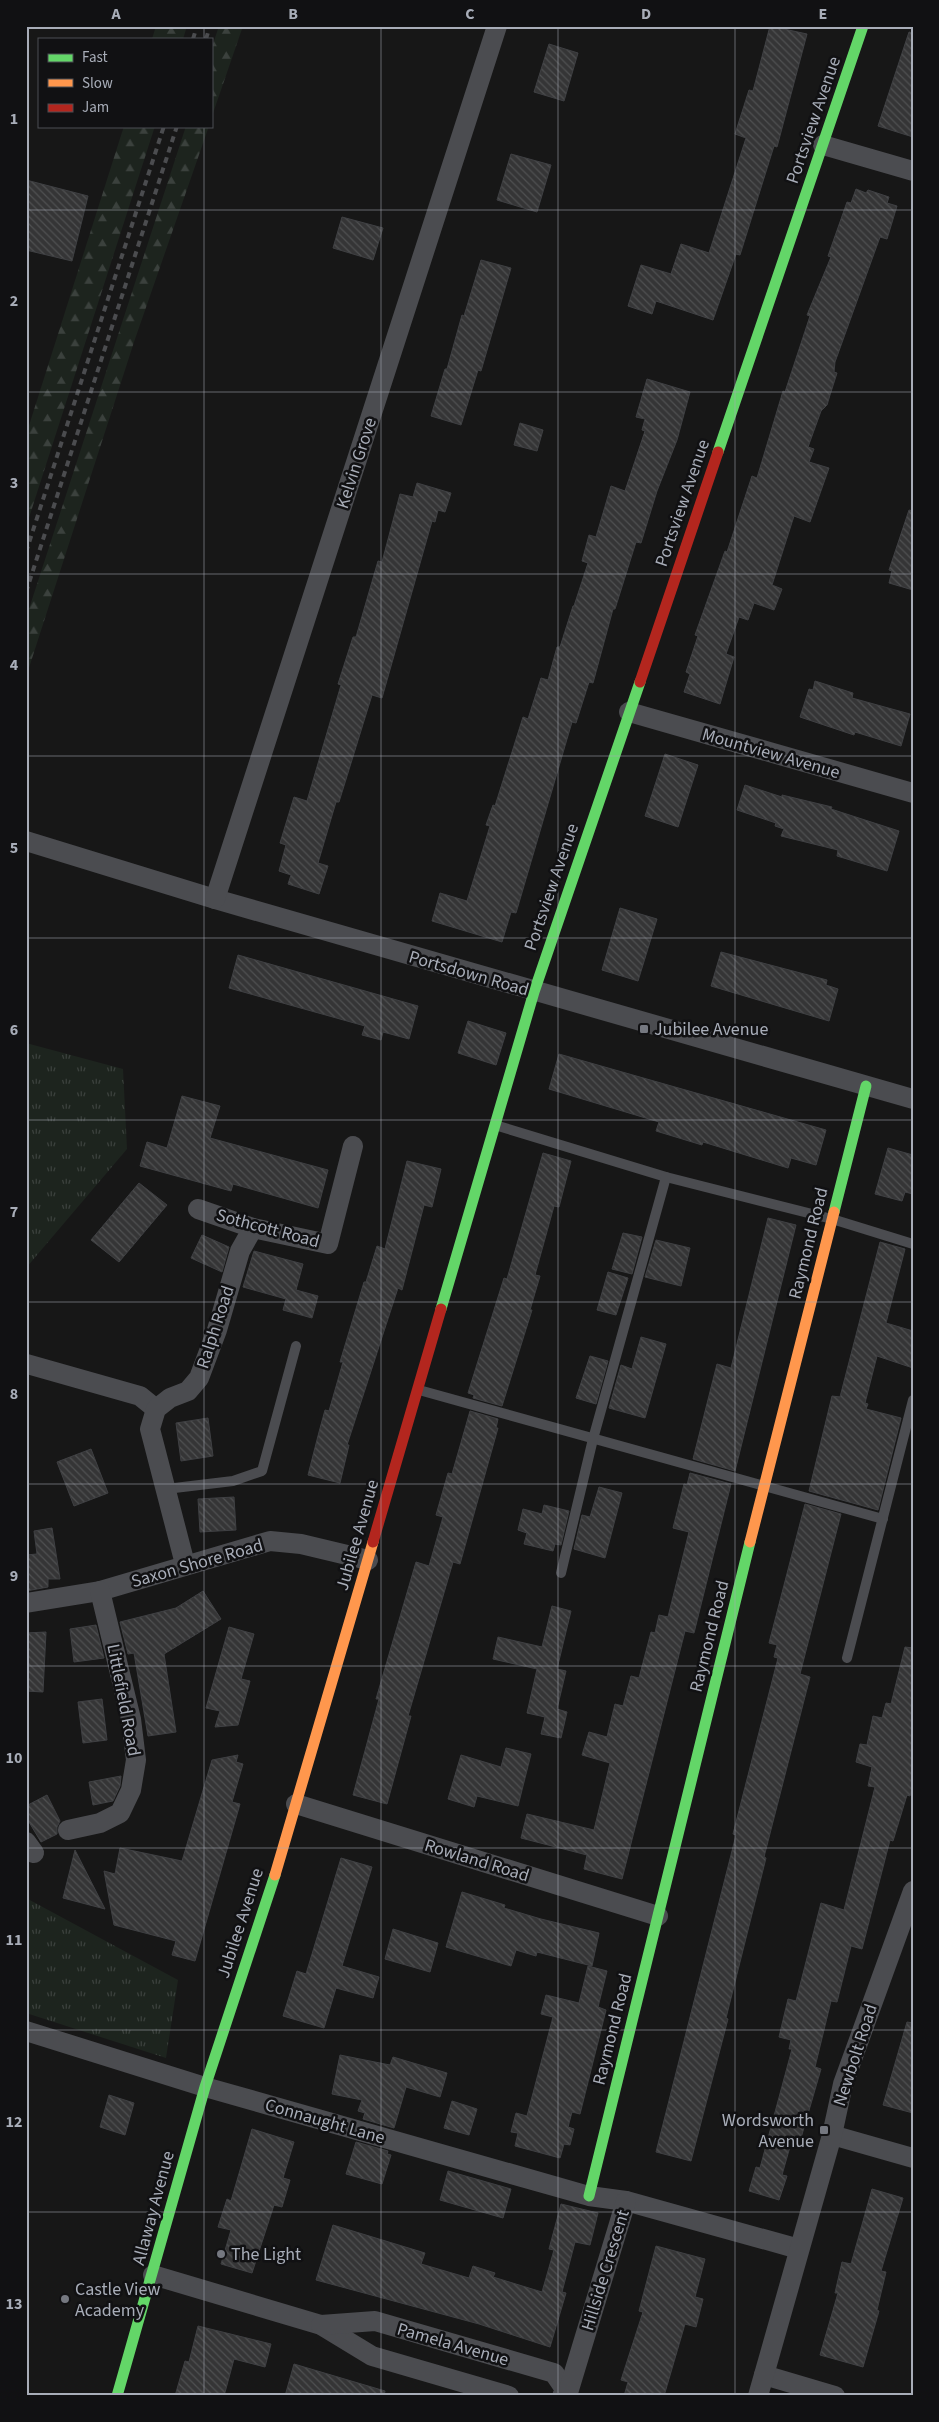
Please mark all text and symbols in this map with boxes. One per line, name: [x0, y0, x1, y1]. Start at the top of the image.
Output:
text: A: [110, 3, 121, 25]
text: B: [288, 3, 298, 25]
text: C: [465, 3, 475, 25]
text: D: [641, 3, 651, 25]
text: E: [819, 3, 827, 25]
legend: [38, 38, 212, 128]
text: Fast: [82, 47, 108, 68]
street label: Portsview Avenue: [780, 53, 847, 187]
text: Slow: [82, 73, 113, 94]
text: Jam: [82, 97, 109, 118]
text: 1: [10, 108, 18, 130]
text: 2: [10, 290, 18, 312]
street label: Kelvin Grove: [330, 414, 383, 512]
street label: Portsview Avenue: [649, 436, 716, 570]
text: 3: [10, 472, 18, 494]
text: 4: [10, 654, 19, 676]
street label: Mountview Avenue: [699, 722, 843, 785]
street label: Portsview Avenue: [518, 820, 585, 954]
text: 5: [10, 837, 18, 859]
street label: Portsdown Road: [406, 944, 532, 1003]
place label: Jubilee Avenue: [654, 1017, 768, 1042]
text: 6: [10, 1019, 18, 1041]
marker: Jubilee Avenue: [638, 1023, 650, 1035]
street label: Raymond Road: [783, 1185, 834, 1302]
text: 7: [10, 1201, 18, 1223]
street label: Sothcott Road: [213, 1203, 322, 1254]
street label: Ralph Road: [190, 1282, 241, 1372]
text: 8: [10, 1383, 18, 1405]
street label: Jubilee Avenue: [330, 1477, 385, 1594]
street label: Saxon Shore Road: [128, 1533, 266, 1594]
text: 9: [10, 1565, 18, 1587]
street label: Raymond Road: [684, 1578, 735, 1695]
street label: Littlefield Road: [100, 1642, 147, 1758]
text: 10: [6, 1747, 22, 1769]
street label: Rowland Road: [421, 1833, 532, 1888]
street label: Jubilee Avenue: [211, 1865, 270, 1981]
text: 11: [6, 1929, 22, 1951]
street label: Raymond Road: [587, 1971, 638, 2088]
street label: Newbolt Road: [827, 2001, 884, 2110]
street label: Connaught Lane: [262, 2092, 388, 2151]
place label: Wordsworth Avenue: [722, 2108, 814, 2154]
text: 12: [6, 2111, 22, 2133]
marker: Wordsworth Avenue: [818, 2124, 830, 2136]
street label: Allaway Avenue: [126, 2148, 181, 2268]
street label: Hillside Crescent: [575, 2207, 636, 2334]
place label: The Light: [231, 2242, 301, 2267]
marker: The Light: [215, 2248, 227, 2260]
place label: Castle View Academy: [75, 2277, 160, 2323]
text: 13: [6, 2293, 22, 2315]
marker: Castle View Academy: [59, 2293, 71, 2305]
street label: Pamela Avenue: [394, 2317, 512, 2372]

